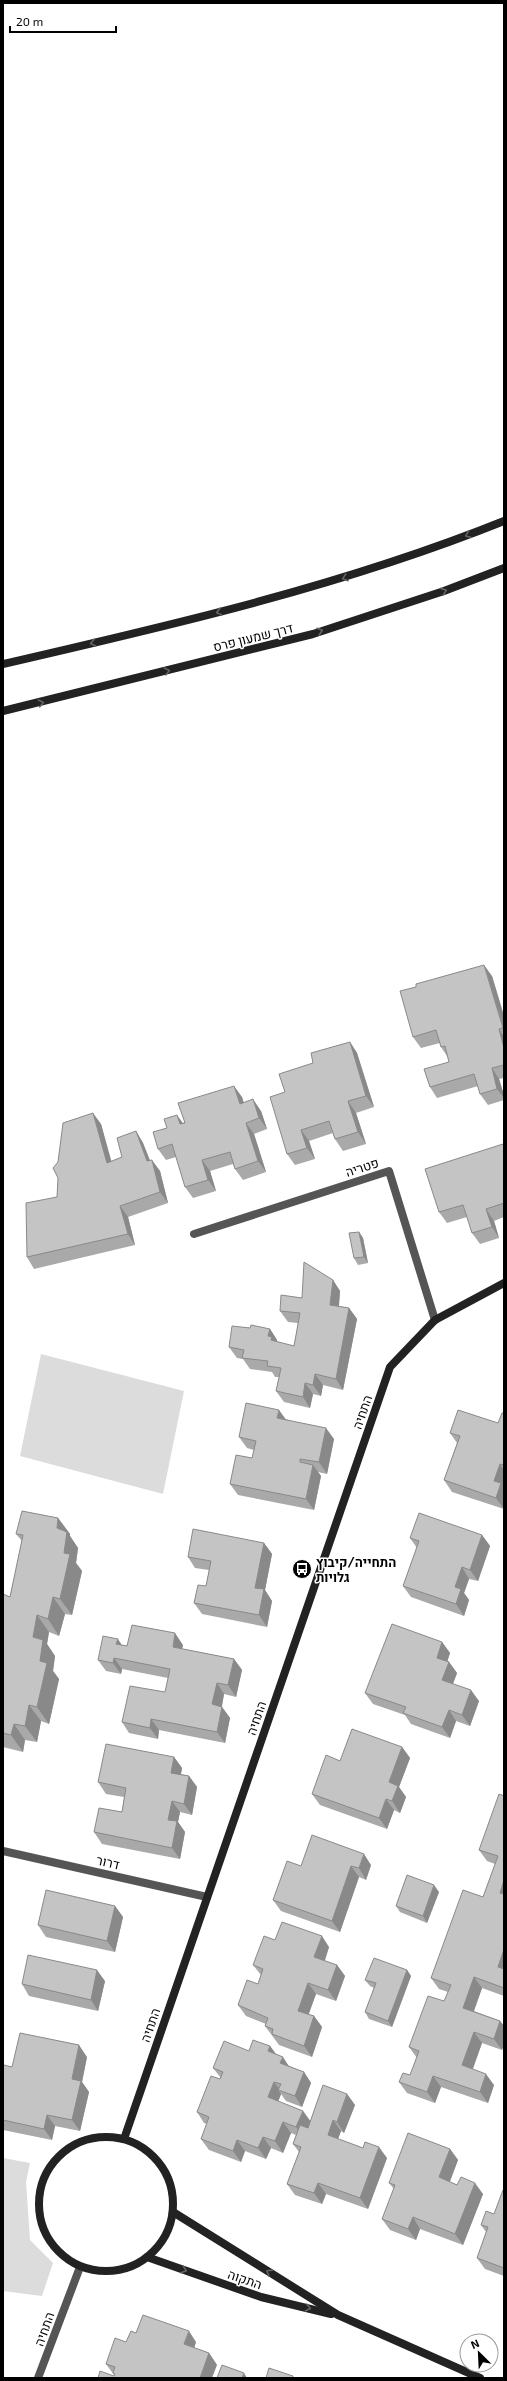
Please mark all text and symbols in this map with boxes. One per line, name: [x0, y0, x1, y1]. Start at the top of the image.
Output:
scale bar: [10, 8, 116, 34]
text: 20 m: [16, 14, 43, 28]
one-way arrow: [464, 531, 471, 539]
one-way arrow: [342, 573, 349, 582]
one-way arrow: [440, 588, 447, 596]
one-way arrow: [216, 607, 223, 615]
street label: דרך שמעון פרס: [211, 619, 295, 655]
one-way arrow: [316, 628, 323, 636]
one-way arrow: [90, 639, 96, 647]
one-way arrow: [163, 667, 170, 676]
one-way arrow: [38, 699, 44, 707]
street label: פטריה: [343, 1154, 381, 1180]
street label: התחיה: [349, 1393, 375, 1431]
place label: התחייה/קיבוץ גלויות: [316, 1554, 396, 1585]
bus stop icon: התחייה/קיבוץ גלויות: [291, 1558, 313, 1580]
street label: התחיה: [243, 1699, 269, 1737]
street label: דרור: [95, 1852, 121, 1872]
street label: התחיה: [137, 2006, 163, 2044]
one-way arrow: [180, 2266, 187, 2274]
street label: התקוה: [226, 2266, 264, 2292]
one-way arrow: [266, 2270, 273, 2277]
one-way arrow: [305, 2304, 311, 2312]
street label: התחיה: [30, 2310, 58, 2348]
north arrow: [459, 2333, 499, 2373]
text: N: [468, 2336, 481, 2351]

